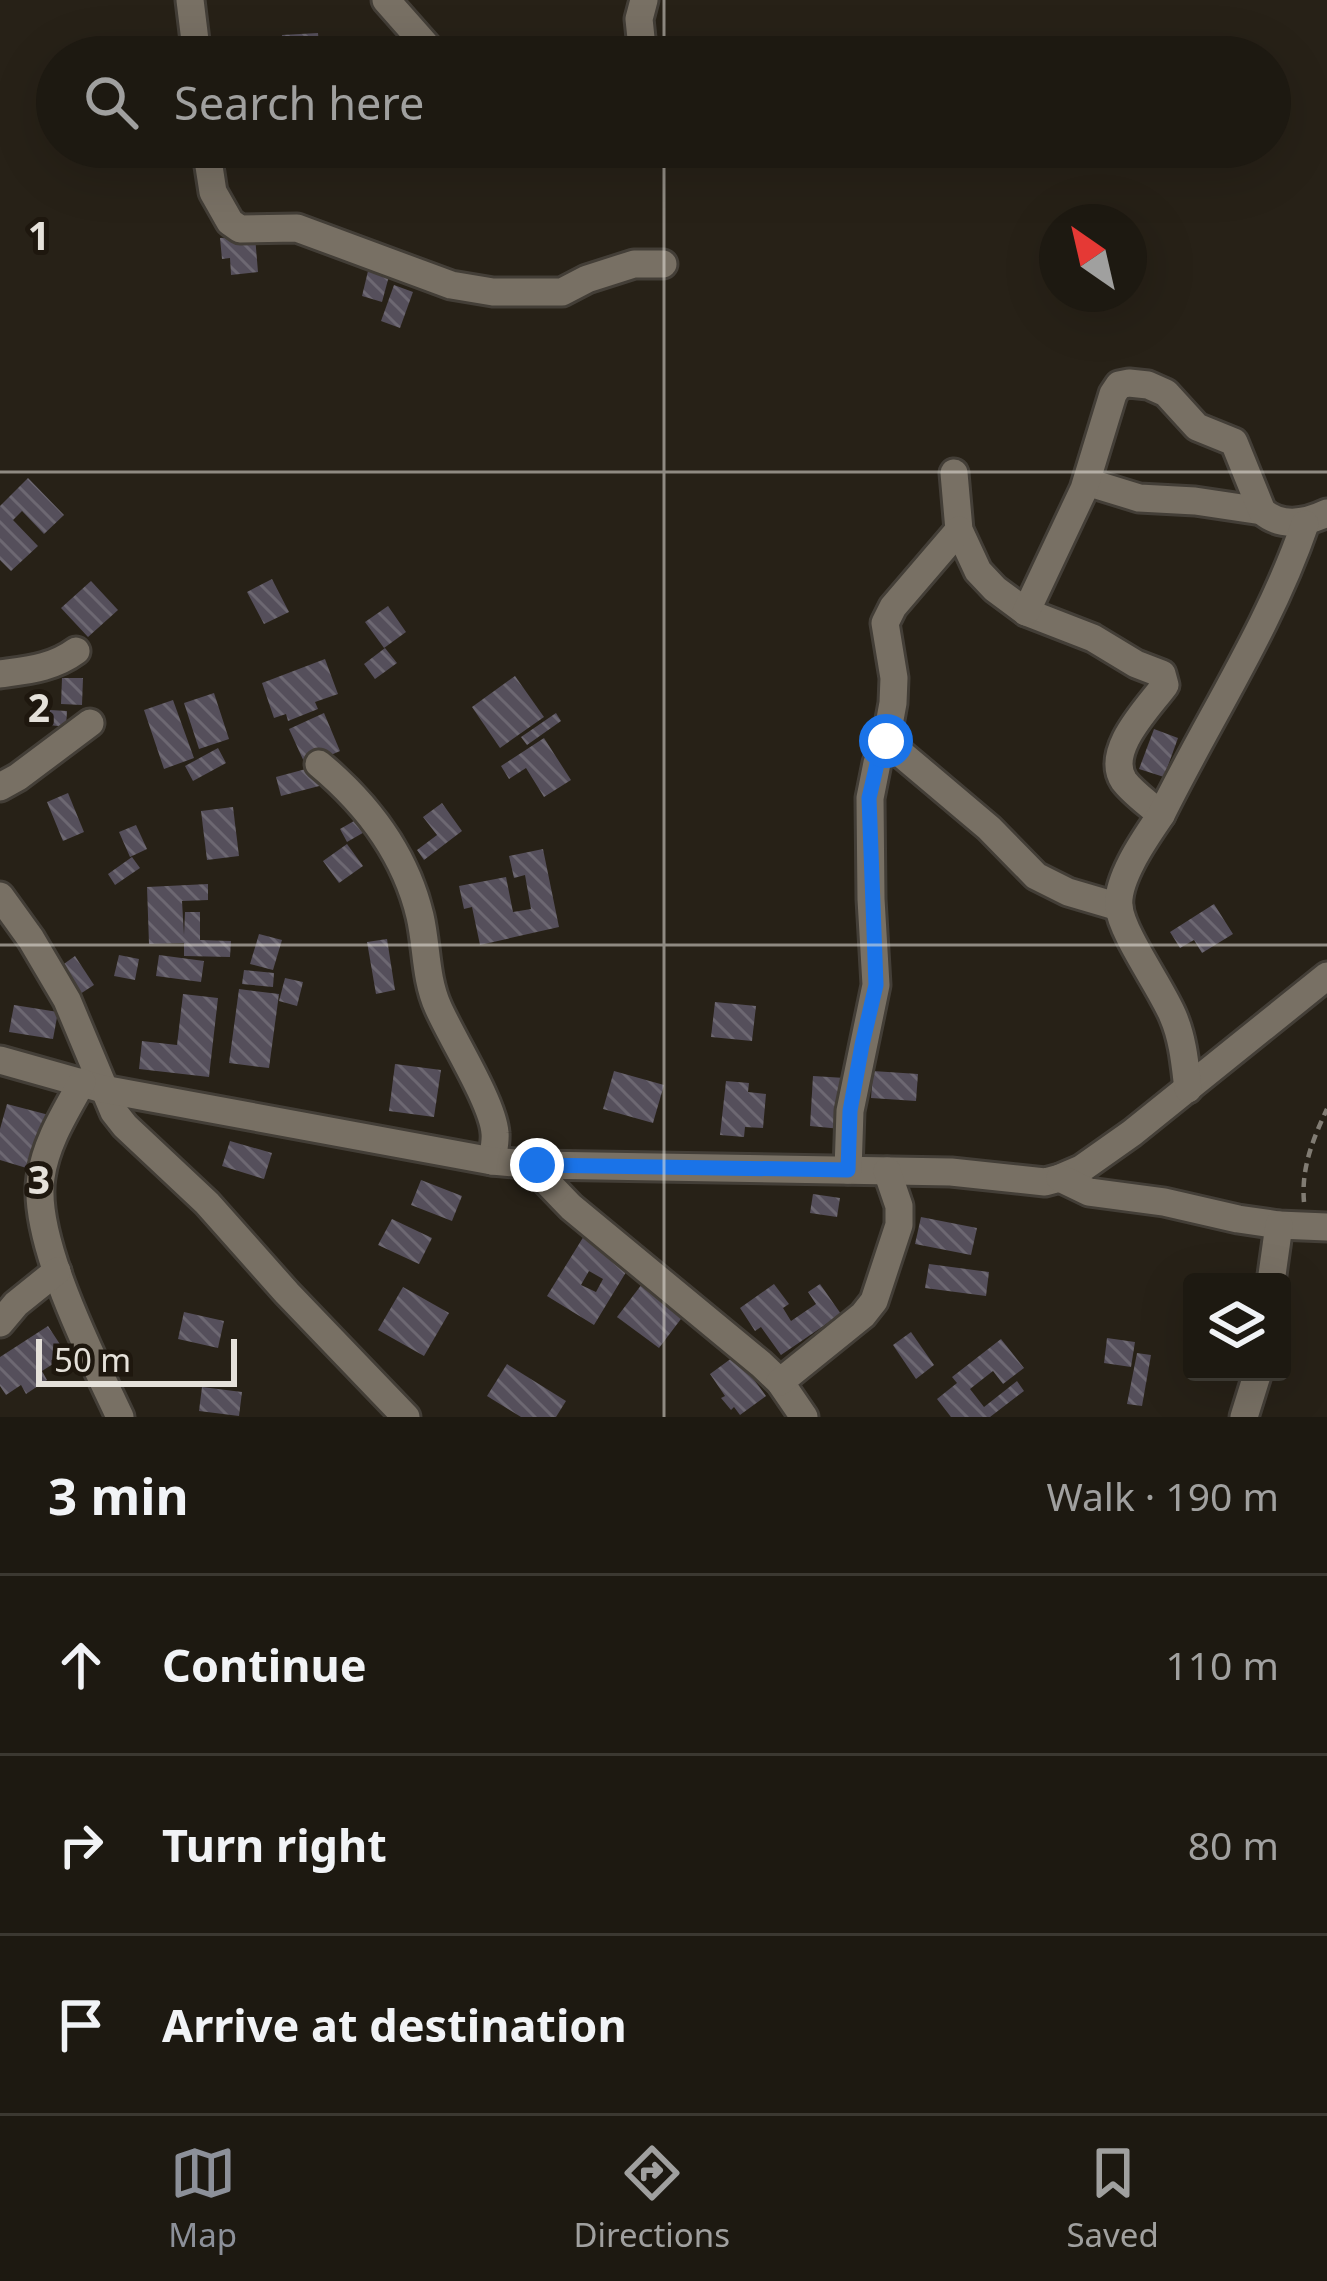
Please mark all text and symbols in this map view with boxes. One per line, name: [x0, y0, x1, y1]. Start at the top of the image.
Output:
search box: [36, 36, 1291, 168]
icon: search: [78, 69, 144, 135]
text: Search here: [174, 72, 424, 133]
north arrow: [1039, 204, 1147, 312]
text: 1: [28, 208, 50, 261]
text: 2: [28, 680, 50, 733]
route start: [859, 714, 913, 768]
route end: [510, 1138, 564, 1192]
text: 3: [28, 1152, 50, 1205]
map controls: [1183, 1273, 1291, 1381]
button: layers: [1183, 1273, 1291, 1381]
scale bar: [36, 1333, 237, 1386]
text: 50 m: [54, 1337, 131, 1382]
text: 3 min: [48, 1460, 189, 1530]
text: Walk · 190 m: [1046, 1469, 1279, 1522]
icon: ahead: [48, 1632, 114, 1698]
text: Continue: [162, 1634, 367, 1695]
text: 110 m: [1165, 1638, 1279, 1691]
icon: right: [48, 1812, 114, 1878]
text: Turn right: [162, 1814, 387, 1875]
text: 80 m: [1188, 1818, 1279, 1871]
icon: arrive: [48, 1992, 114, 2058]
text: Arrive at destination: [162, 1994, 627, 2055]
tab: Map: [168, 2140, 237, 2257]
tab: Directions: [573, 2140, 730, 2257]
tab: Saved: [1066, 2140, 1159, 2257]

